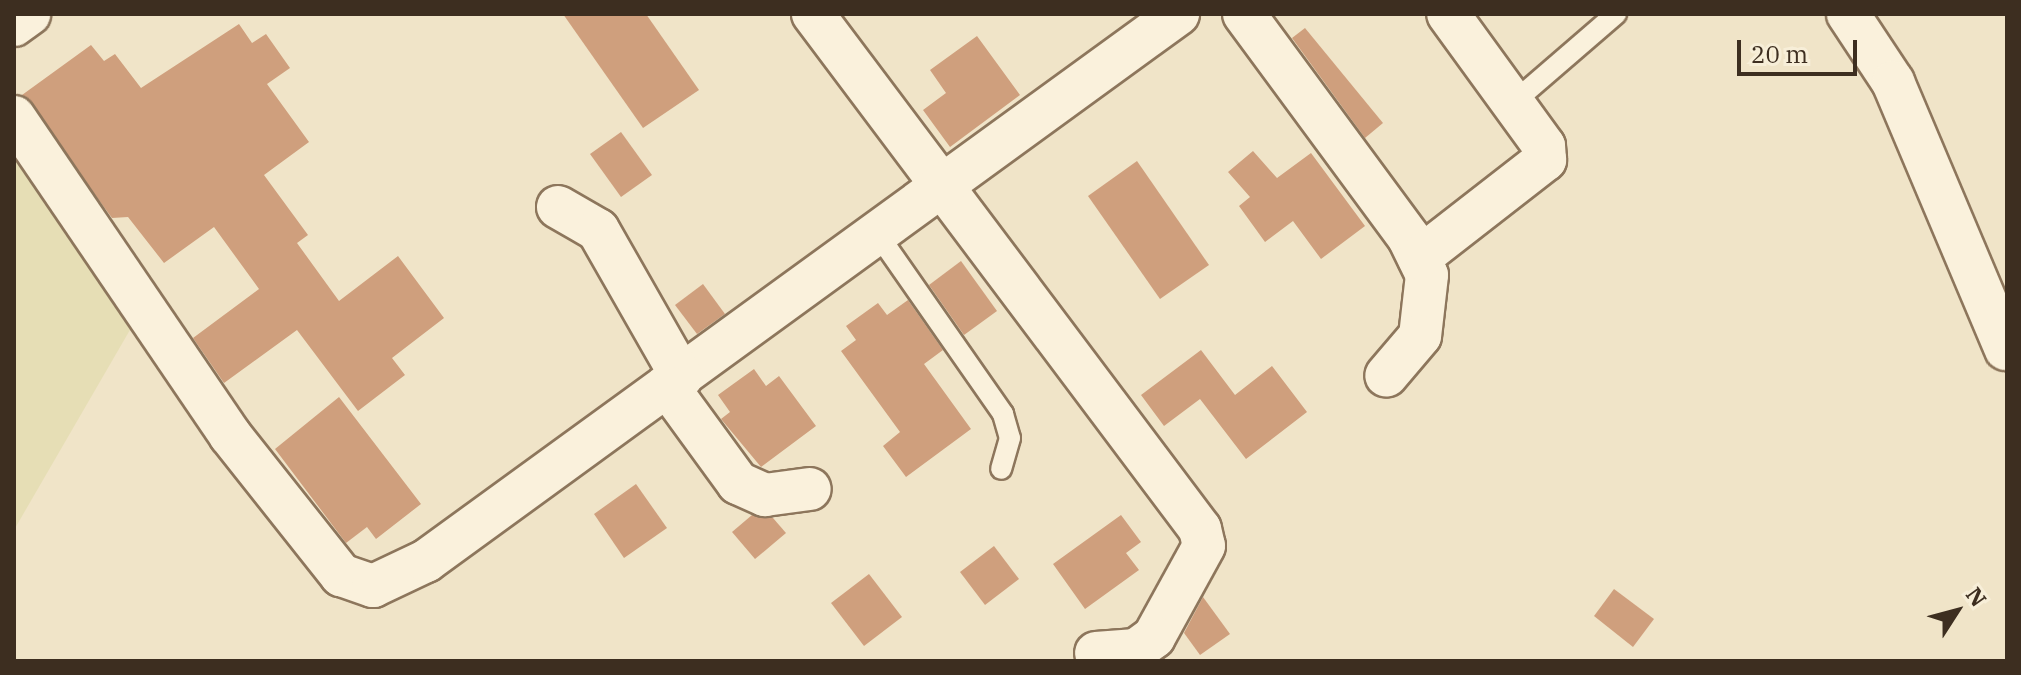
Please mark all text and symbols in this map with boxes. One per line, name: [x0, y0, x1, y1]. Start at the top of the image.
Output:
scale bar: [1741, 24, 1861, 74]
text: 20 m: [1751, 38, 1808, 70]
north arrow: [1917, 571, 1997, 651]
text: N: [1960, 581, 1994, 612]

